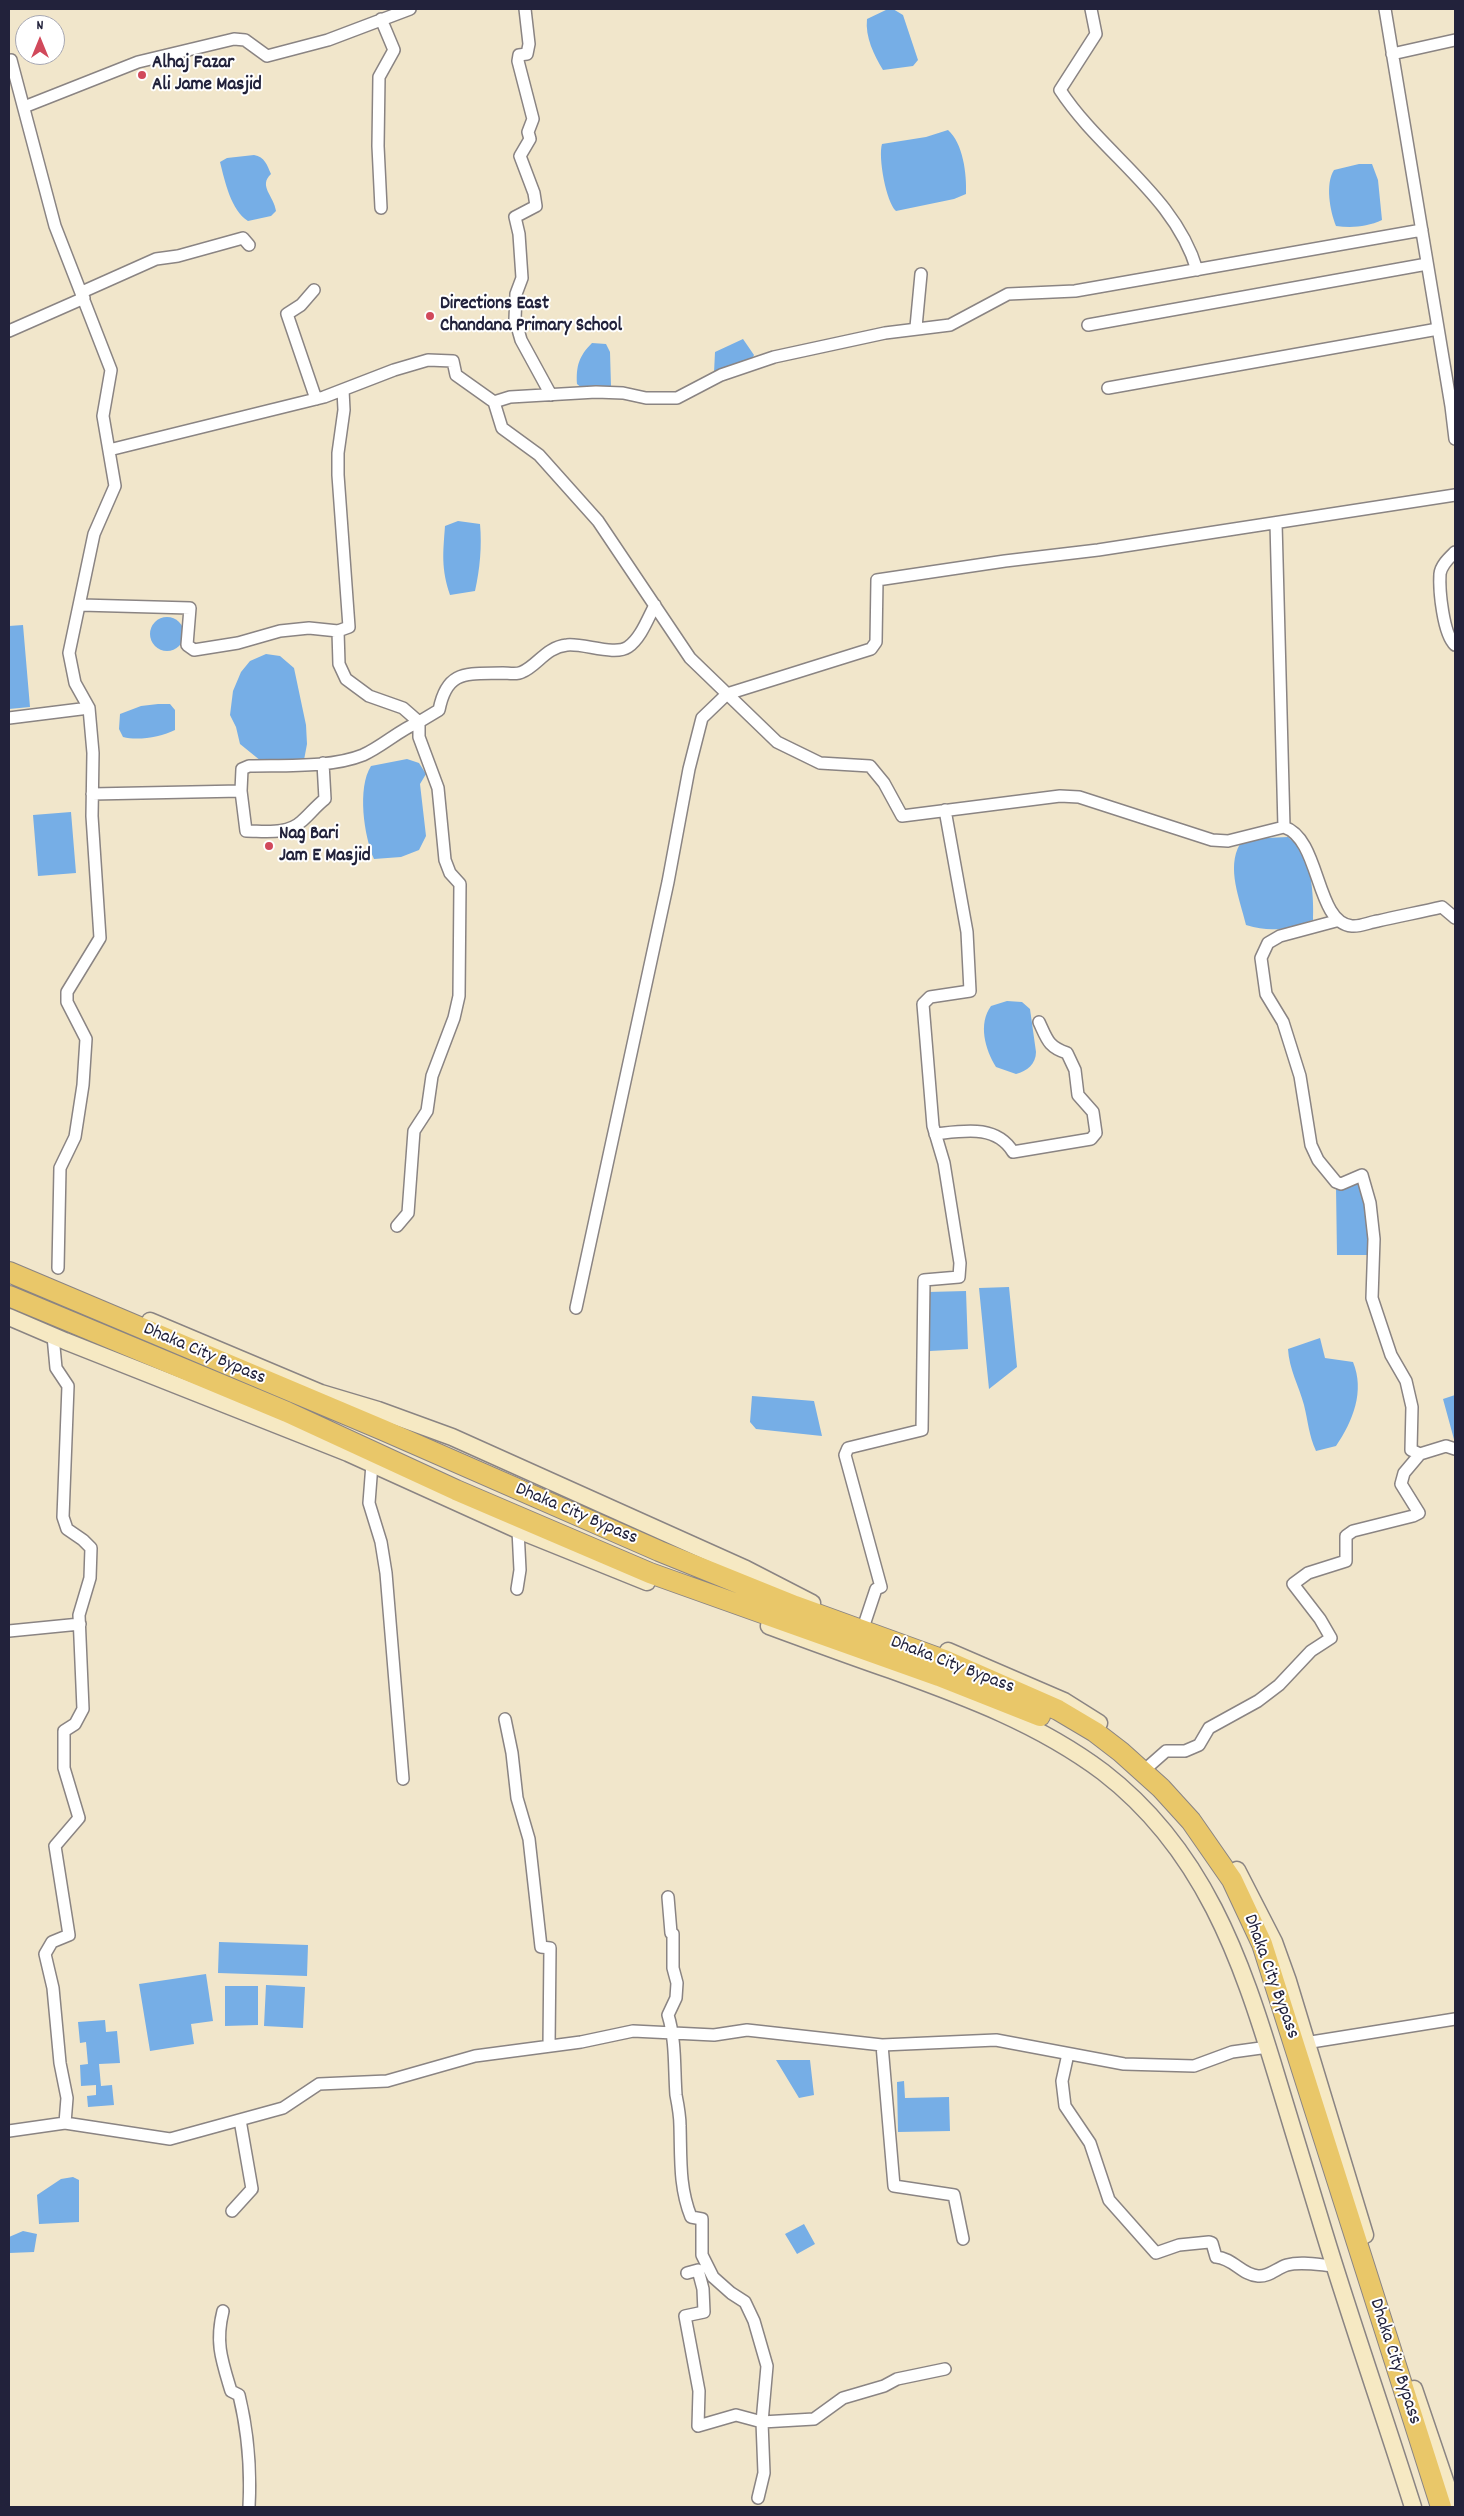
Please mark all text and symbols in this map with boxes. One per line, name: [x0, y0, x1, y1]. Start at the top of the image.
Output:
north arrow: [15, 15, 65, 65]
text: N: [37, 16, 43, 36]
place label: Alhaj Fazar Ali Jame Masjid: [152, 53, 262, 97]
marker: Alhaj Fazar Ali Jame Masjid: [136, 69, 148, 81]
place label: Directions East Chandana Primary School: [440, 294, 622, 338]
marker: Directions East Chandana Primary School: [424, 310, 436, 322]
place label: Nag Bari Jam E Masjid: [279, 824, 371, 868]
marker: Nag Bari Jam E Masjid: [263, 840, 275, 852]
street label: Dhaka City Bypass: [139, 1319, 269, 1391]
street label: Dhaka City Bypass: [511, 1479, 641, 1551]
street label: Dhaka City Bypass: [887, 1632, 1017, 1700]
street label: Dhaka City Bypass: [1237, 1912, 1303, 2042]
street label: Dhaka City Bypass: [1363, 2296, 1425, 2428]

